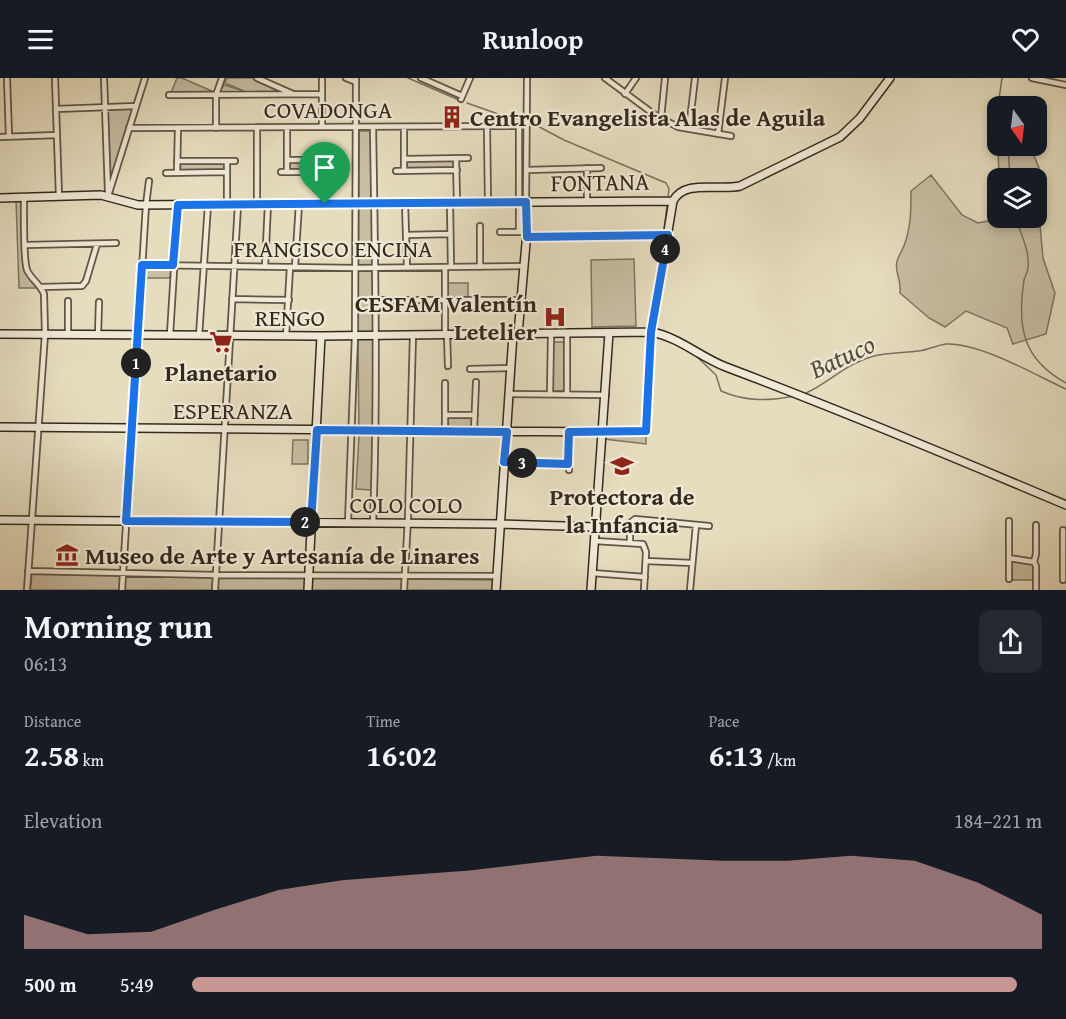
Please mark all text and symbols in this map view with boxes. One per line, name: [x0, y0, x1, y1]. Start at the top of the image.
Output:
text: Runloop: [483, 19, 583, 59]
icon: menu: [24, 23, 57, 56]
icon: heart: [1009, 23, 1042, 56]
street label: COVADONGA: [264, 92, 393, 127]
north arrow: [987, 96, 1047, 156]
map controls: [987, 96, 1047, 228]
place label: Centro Evangelista Alas de Aguila: [470, 100, 826, 135]
building icon: Centro Evangelista Alas de Aguila: [439, 104, 465, 130]
pin: [299, 142, 350, 204]
icon: arrive: [308, 151, 341, 184]
street label: FONTANA: [550, 164, 650, 200]
button: layers: [987, 168, 1047, 228]
street label: FRANCISCO ENCINA: [233, 231, 433, 266]
pin: 4: [650, 234, 680, 264]
text: 4: [661, 237, 669, 261]
place label: CESFAM Valentín Letelier: [355, 286, 537, 349]
street label: RENGO: [255, 300, 325, 335]
hospital icon: CESFAM Valentín Letelier: [542, 304, 568, 330]
water label: Batuco: [802, 324, 881, 389]
supermarket icon: Planetario: [208, 329, 234, 355]
pin: 1: [121, 348, 151, 378]
text: 1: [132, 351, 140, 375]
place label: Planetario: [165, 355, 277, 390]
street label: ESPERANZA: [173, 393, 294, 428]
pin: 3: [507, 448, 537, 478]
text: 3: [518, 451, 526, 475]
school or university icon: Protectora de la Infancia: [609, 453, 635, 479]
place label: Protectora de la Infancia: [549, 479, 695, 542]
street label: COLO COLO: [349, 487, 463, 522]
pin: 2: [290, 507, 320, 537]
text: 2: [301, 510, 309, 534]
place label: Museo de Arte y Artesanía de Linares: [85, 538, 480, 573]
museum icon: Museo de Arte y Artesanía de Linares: [54, 542, 80, 568]
text: Morning run: [24, 602, 213, 650]
button: share: [979, 610, 1042, 673]
text: 06:13: [24, 649, 67, 678]
text: Distance: [24, 709, 81, 733]
text: Time: [366, 709, 400, 733]
text: Pace: [709, 709, 739, 733]
text: 2.58: [24, 733, 79, 777]
text: 16:02: [366, 733, 437, 777]
text: 6:13: [709, 733, 764, 777]
text: km: [79, 748, 104, 772]
text: /km: [764, 748, 796, 772]
text: Elevation: [24, 806, 102, 835]
text: 184–221 m: [954, 806, 1042, 835]
text: 500 m: [24, 970, 77, 999]
text: 5:49: [120, 970, 154, 999]

